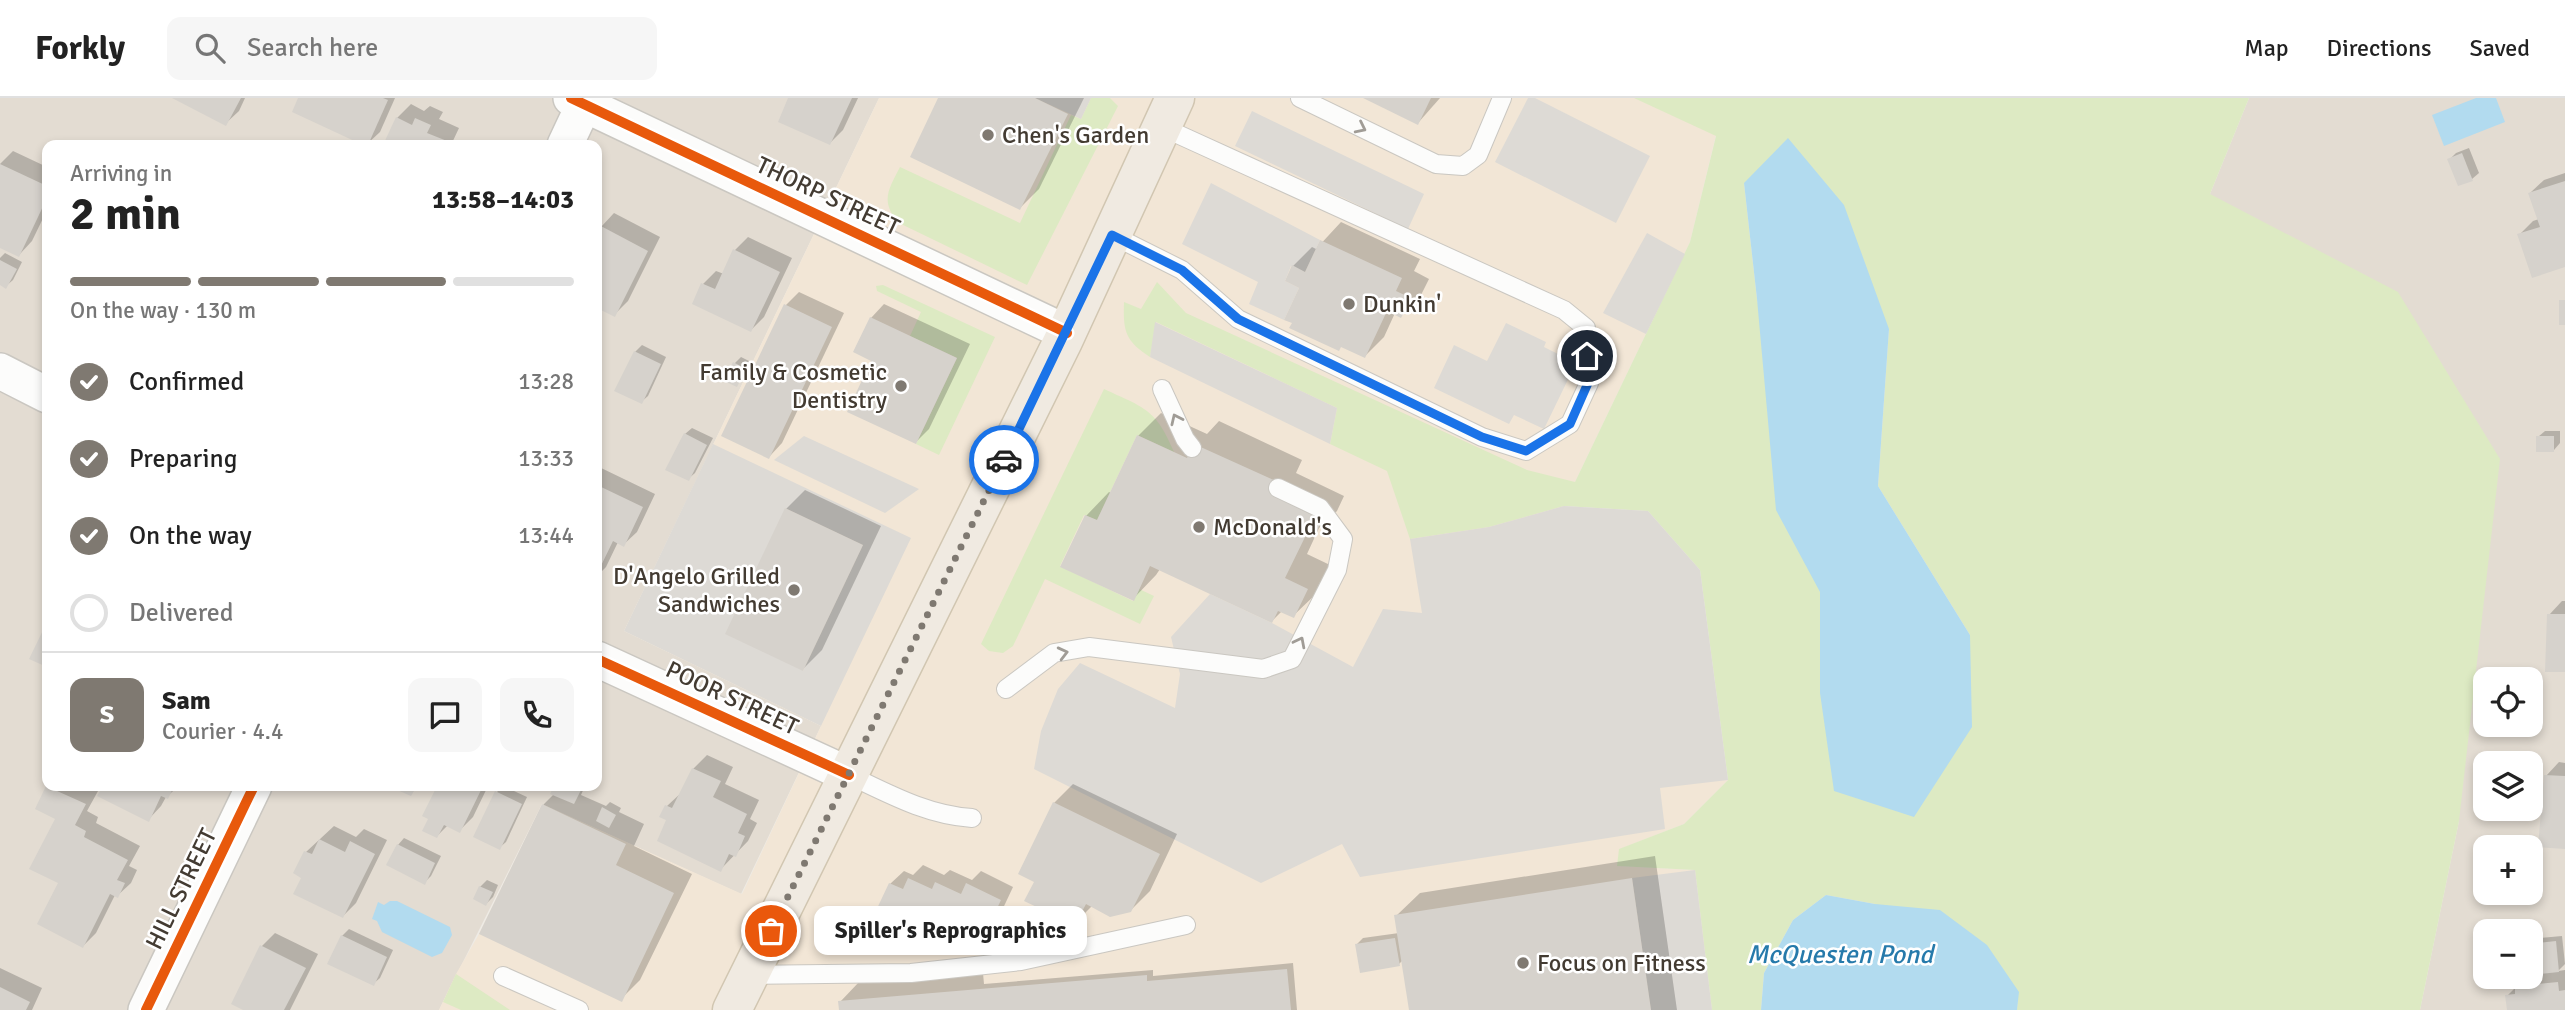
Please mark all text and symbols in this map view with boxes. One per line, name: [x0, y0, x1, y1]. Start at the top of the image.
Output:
search box: [167, 17, 657, 80]
text: Forkly: [35, 28, 125, 69]
icon: search: [191, 29, 229, 67]
text: Search here: [247, 32, 378, 64]
text: Map: [2244, 33, 2289, 63]
text: Directions: [2327, 33, 2432, 63]
text: Saved: [2470, 33, 2530, 63]
one-way arrow: [1354, 119, 1367, 133]
place label: Chen's Garden: [1002, 120, 1149, 150]
marker: Chen's Garden: [980, 127, 996, 143]
street label: THORP STREET: [751, 150, 905, 242]
text: Arriving in: [70, 159, 172, 188]
text: 13:58–14:03: [432, 184, 574, 216]
text: 2 min: [70, 186, 181, 242]
place label: Dunkin': [1363, 289, 1441, 319]
text: On the way · 130 m: [70, 296, 256, 325]
marker: Dunkin': [1341, 296, 1357, 312]
pin: [1557, 326, 1617, 386]
icon: home: [1568, 337, 1606, 375]
place label: Family & Cosmetic Dentistry: [699, 357, 887, 415]
icon: check: [70, 363, 108, 401]
text: Confirmed: [129, 366, 244, 398]
text: 13:28: [518, 367, 574, 396]
marker: Family & Cosmetic Dentistry: [893, 378, 909, 394]
one-way arrow: [1170, 414, 1184, 427]
courier: [969, 425, 1039, 495]
icon: check: [70, 440, 108, 478]
icon: car: [985, 441, 1023, 479]
text: Preparing: [129, 443, 237, 475]
text: 13:33: [518, 444, 574, 473]
place label: McDonald's: [1213, 512, 1332, 542]
icon: check: [70, 517, 108, 555]
marker: McDonald's: [1191, 519, 1207, 535]
text: On the way: [129, 520, 252, 552]
text: 13:44: [518, 521, 574, 550]
place label: D'Angelo Grilled Sandwiches: [613, 561, 780, 619]
marker: D'Angelo Grilled Sandwiches: [786, 582, 802, 598]
text: Delivered: [129, 597, 234, 629]
one-way arrow: [1292, 637, 1306, 649]
one-way arrow: [1056, 646, 1068, 661]
street label: POOR STREET: [661, 654, 803, 742]
map controls: [2473, 667, 2543, 989]
button: locate: [2473, 667, 2543, 737]
button: chat: [408, 678, 482, 752]
button: phone: [500, 678, 574, 752]
text: Sam: [162, 685, 211, 717]
text: S: [100, 699, 114, 731]
text: Courier · 4.4: [162, 717, 283, 746]
button: layers: [2473, 751, 2543, 821]
street label: HILL STREET: [139, 823, 223, 954]
button: +: [2473, 835, 2543, 905]
pin: [741, 901, 801, 961]
callout: Spiller's Reprographics: [813, 906, 1086, 956]
icon: bag: [752, 912, 790, 950]
text: Spiller's Reprographics: [835, 916, 1066, 945]
button: −: [2473, 919, 2543, 989]
water label: McQuesten Pond: [1747, 939, 1936, 971]
place label: Focus on Fitness: [1537, 948, 1706, 978]
marker: Focus on Fitness: [1515, 955, 1531, 971]

